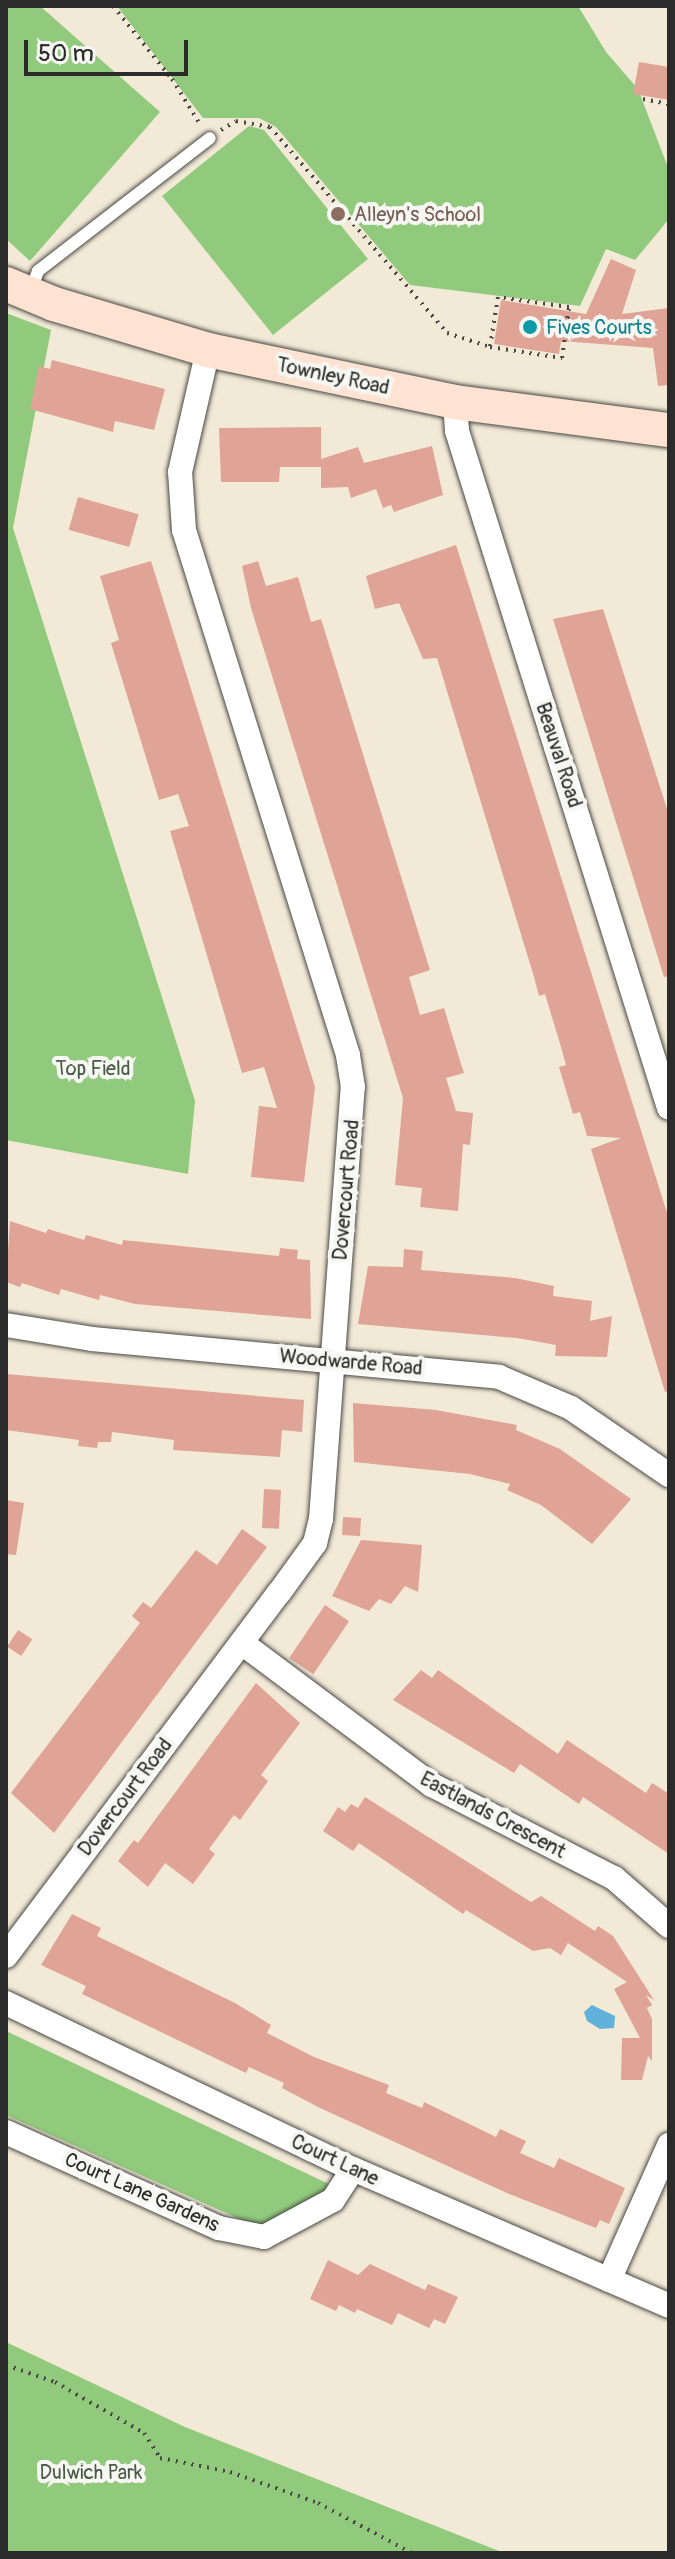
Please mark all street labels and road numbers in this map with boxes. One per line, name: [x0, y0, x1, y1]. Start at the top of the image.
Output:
street label: Townley Road: [275, 352, 391, 400]
street label: Beauval Road: [531, 699, 587, 811]
street label: Dovercourt Road: [328, 1119, 364, 1261]
street label: Woodwarde Road: [278, 1344, 424, 1380]
street label: Dovercourt Road: [73, 1733, 177, 1861]
street label: Eastlands Crescent: [416, 1767, 570, 1863]
street label: Court Lane: [287, 2129, 383, 2191]
street label: Court Lane Gardens: [61, 2147, 223, 2237]

